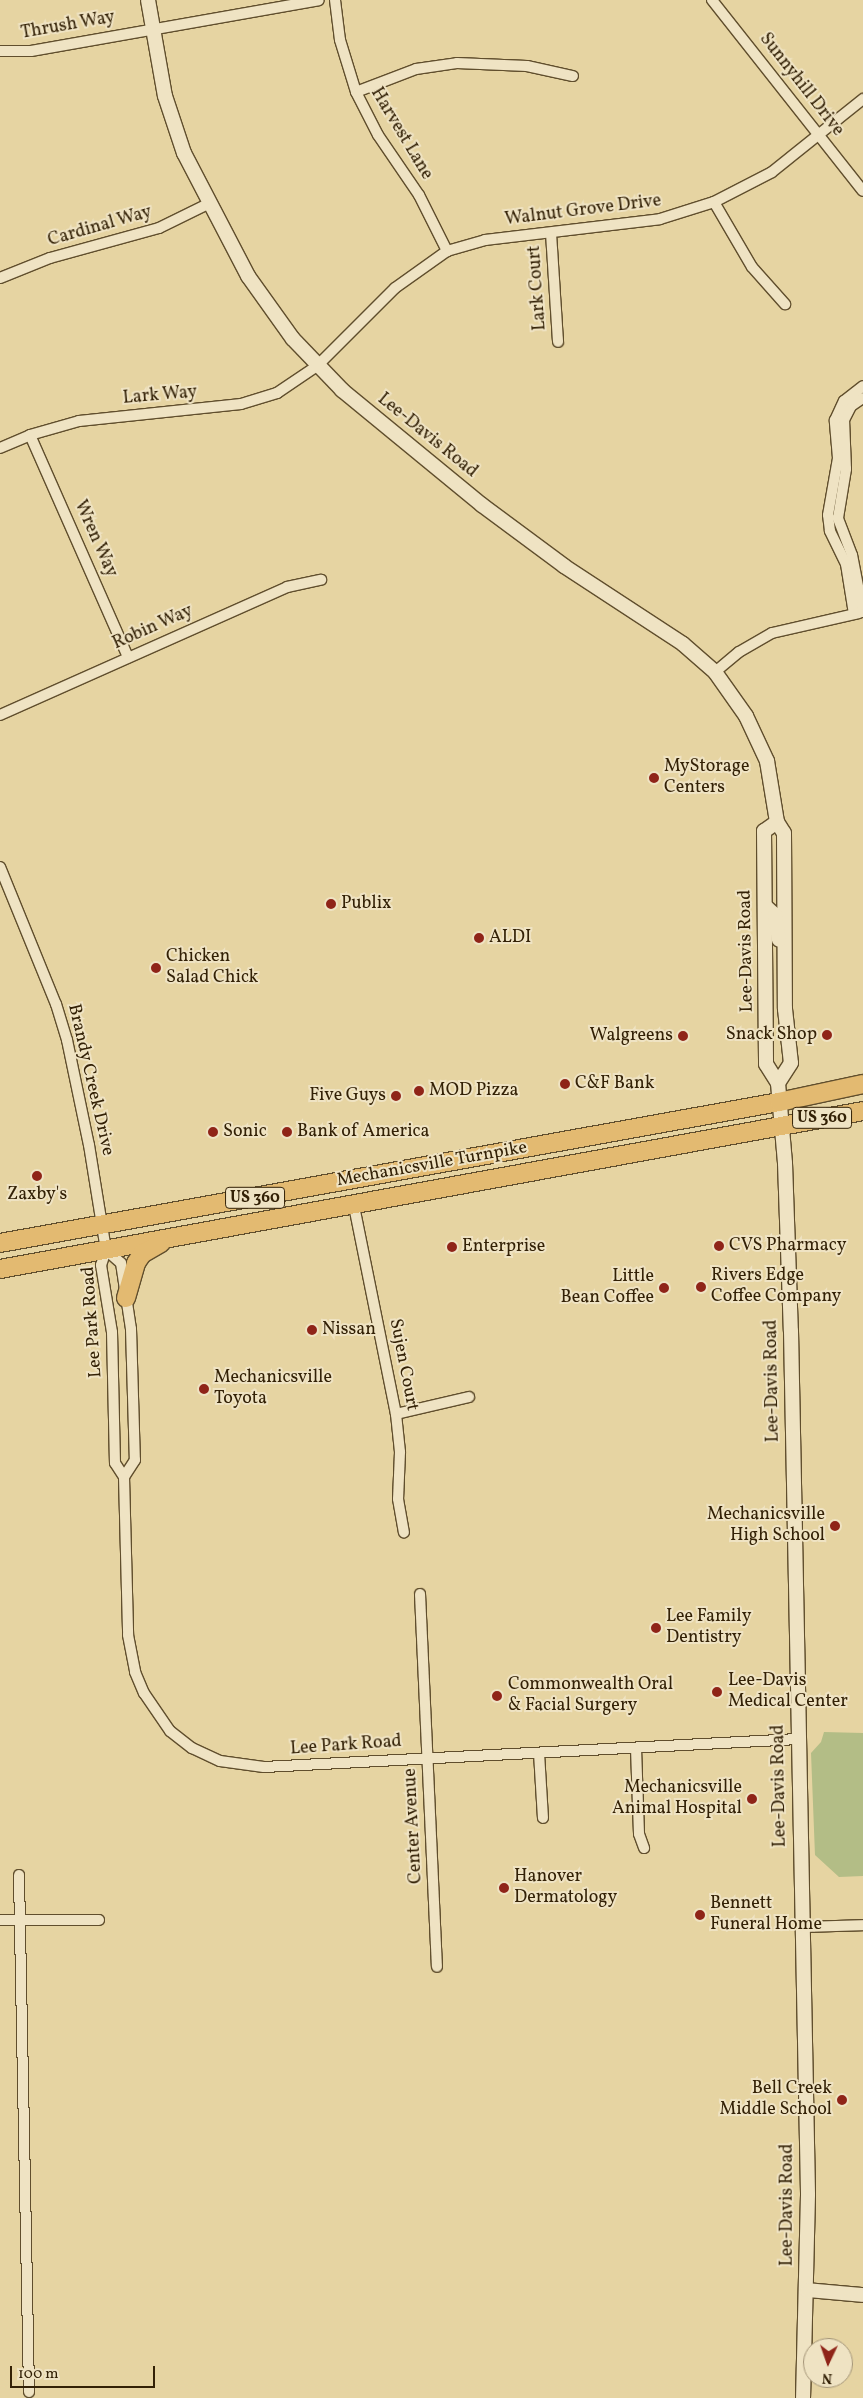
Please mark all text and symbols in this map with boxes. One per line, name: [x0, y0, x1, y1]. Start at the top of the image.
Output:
street label: Thrush Way: [19, 7, 117, 45]
street label: Sunnyhill Drive: [754, 29, 848, 141]
street label: Harvest Lane: [365, 84, 437, 184]
street label: Walnut Grove Drive: [504, 191, 662, 231]
street label: Cardinal Way: [45, 202, 155, 252]
street label: Lark Court: [524, 245, 552, 331]
street label: Lark Way: [122, 382, 198, 410]
street label: Lee-Davis Road: [373, 389, 481, 483]
street label: Wren Way: [68, 497, 122, 581]
street label: Robin Way: [109, 601, 197, 655]
place label: MyStorage Centers: [664, 757, 749, 800]
marker: MyStorage Centers: [648, 772, 660, 784]
street label: Lee-Davis Road: [735, 890, 759, 1012]
place label: Publix: [341, 893, 391, 915]
marker: Publix: [325, 898, 337, 910]
place label: ALDI: [489, 927, 531, 949]
marker: ALDI: [473, 932, 485, 944]
place label: Chicken Salad Chick: [166, 947, 258, 990]
marker: Chicken Salad Chick: [150, 962, 162, 974]
street label: Brandy Creek Drive: [62, 1002, 118, 1158]
place label: Snack Shop: [726, 1024, 817, 1046]
place label: Walgreens: [590, 1025, 673, 1047]
marker: Snack Shop: [821, 1029, 833, 1041]
marker: Walgreens: [677, 1030, 689, 1042]
place label: C&F Bank: [575, 1073, 655, 1095]
marker: C&F Bank: [559, 1078, 571, 1090]
place label: MOD Pizza: [429, 1080, 519, 1102]
place label: Five Guys: [309, 1085, 386, 1107]
marker: MOD Pizza: [413, 1085, 425, 1097]
marker: Five Guys: [390, 1090, 402, 1102]
road number: US 360: [792, 1104, 852, 1132]
place label: Sonic: [223, 1121, 267, 1143]
place label: Bank of America: [297, 1121, 428, 1143]
marker: Sonic: [207, 1126, 219, 1138]
marker: Bank of America: [281, 1126, 293, 1138]
street label: Mechanicsville Turnpike: [335, 1138, 529, 1192]
marker: Zaxby's: [31, 1170, 43, 1182]
place label: Zaxby's: [7, 1184, 67, 1206]
road number: US 360: [225, 1184, 285, 1212]
place label: CVS Pharmacy: [729, 1235, 846, 1257]
place label: Enterprise: [462, 1236, 545, 1258]
marker: CVS Pharmacy: [713, 1240, 725, 1252]
marker: Enterprise: [446, 1241, 458, 1253]
street label: Lee Park Road: [78, 1266, 108, 1378]
place label: Rivers Edge Coffee Company: [711, 1266, 841, 1308]
place label: Little Bean Coffee: [561, 1267, 654, 1310]
marker: Rivers Edge Coffee Company: [695, 1281, 707, 1293]
marker: Little Bean Coffee: [658, 1282, 670, 1294]
street label: Sujen Court: [383, 1317, 423, 1413]
place label: Nissan: [322, 1319, 376, 1341]
street label: Lee-Davis Road: [761, 1320, 785, 1442]
marker: Nissan: [306, 1324, 318, 1336]
place label: Mechanicsville Toyota: [214, 1368, 332, 1410]
marker: Mechanicsville Toyota: [198, 1383, 210, 1395]
place label: Mechanicsville High School: [707, 1505, 825, 1548]
marker: Mechanicsville High School: [829, 1520, 841, 1532]
place label: Lee Family Dentistry: [666, 1607, 751, 1650]
marker: Lee Family Dentistry: [650, 1622, 662, 1634]
place label: Lee-Davis Medical Center: [728, 1671, 848, 1714]
place label: Commonwealth Oral & Facial Surgery: [508, 1675, 673, 1718]
marker: Lee-Davis Medical Center: [710, 1685, 724, 1699]
marker: Commonwealth Oral & Facial Surgery: [490, 1689, 504, 1703]
street label: Lee-Davis Road: [768, 1725, 792, 1847]
street label: Lee Park Road: [290, 1731, 402, 1761]
street label: Center Avenue: [400, 1768, 428, 1884]
place label: Mechanicsville Animal Hospital: [612, 1778, 742, 1820]
marker: Mechanicsville Animal Hospital: [746, 1793, 758, 1805]
place label: Hanover Dermatology: [514, 1867, 617, 1910]
marker: Hanover Dermatology: [498, 1882, 510, 1894]
place label: Bennett Funeral Home: [710, 1894, 822, 1936]
marker: Bennett Funeral Home: [694, 1909, 706, 1921]
place label: Bell Creek Middle School: [719, 2079, 832, 2122]
marker: Bell Creek Middle School: [836, 2094, 848, 2106]
street label: Lee-Davis Road: [777, 2144, 799, 2266]
north arrow: [803, 2338, 853, 2388]
scale bar: [12, 2356, 158, 2388]
text: 100 m: [18, 2364, 58, 2385]
text: N: [822, 2368, 833, 2387]

